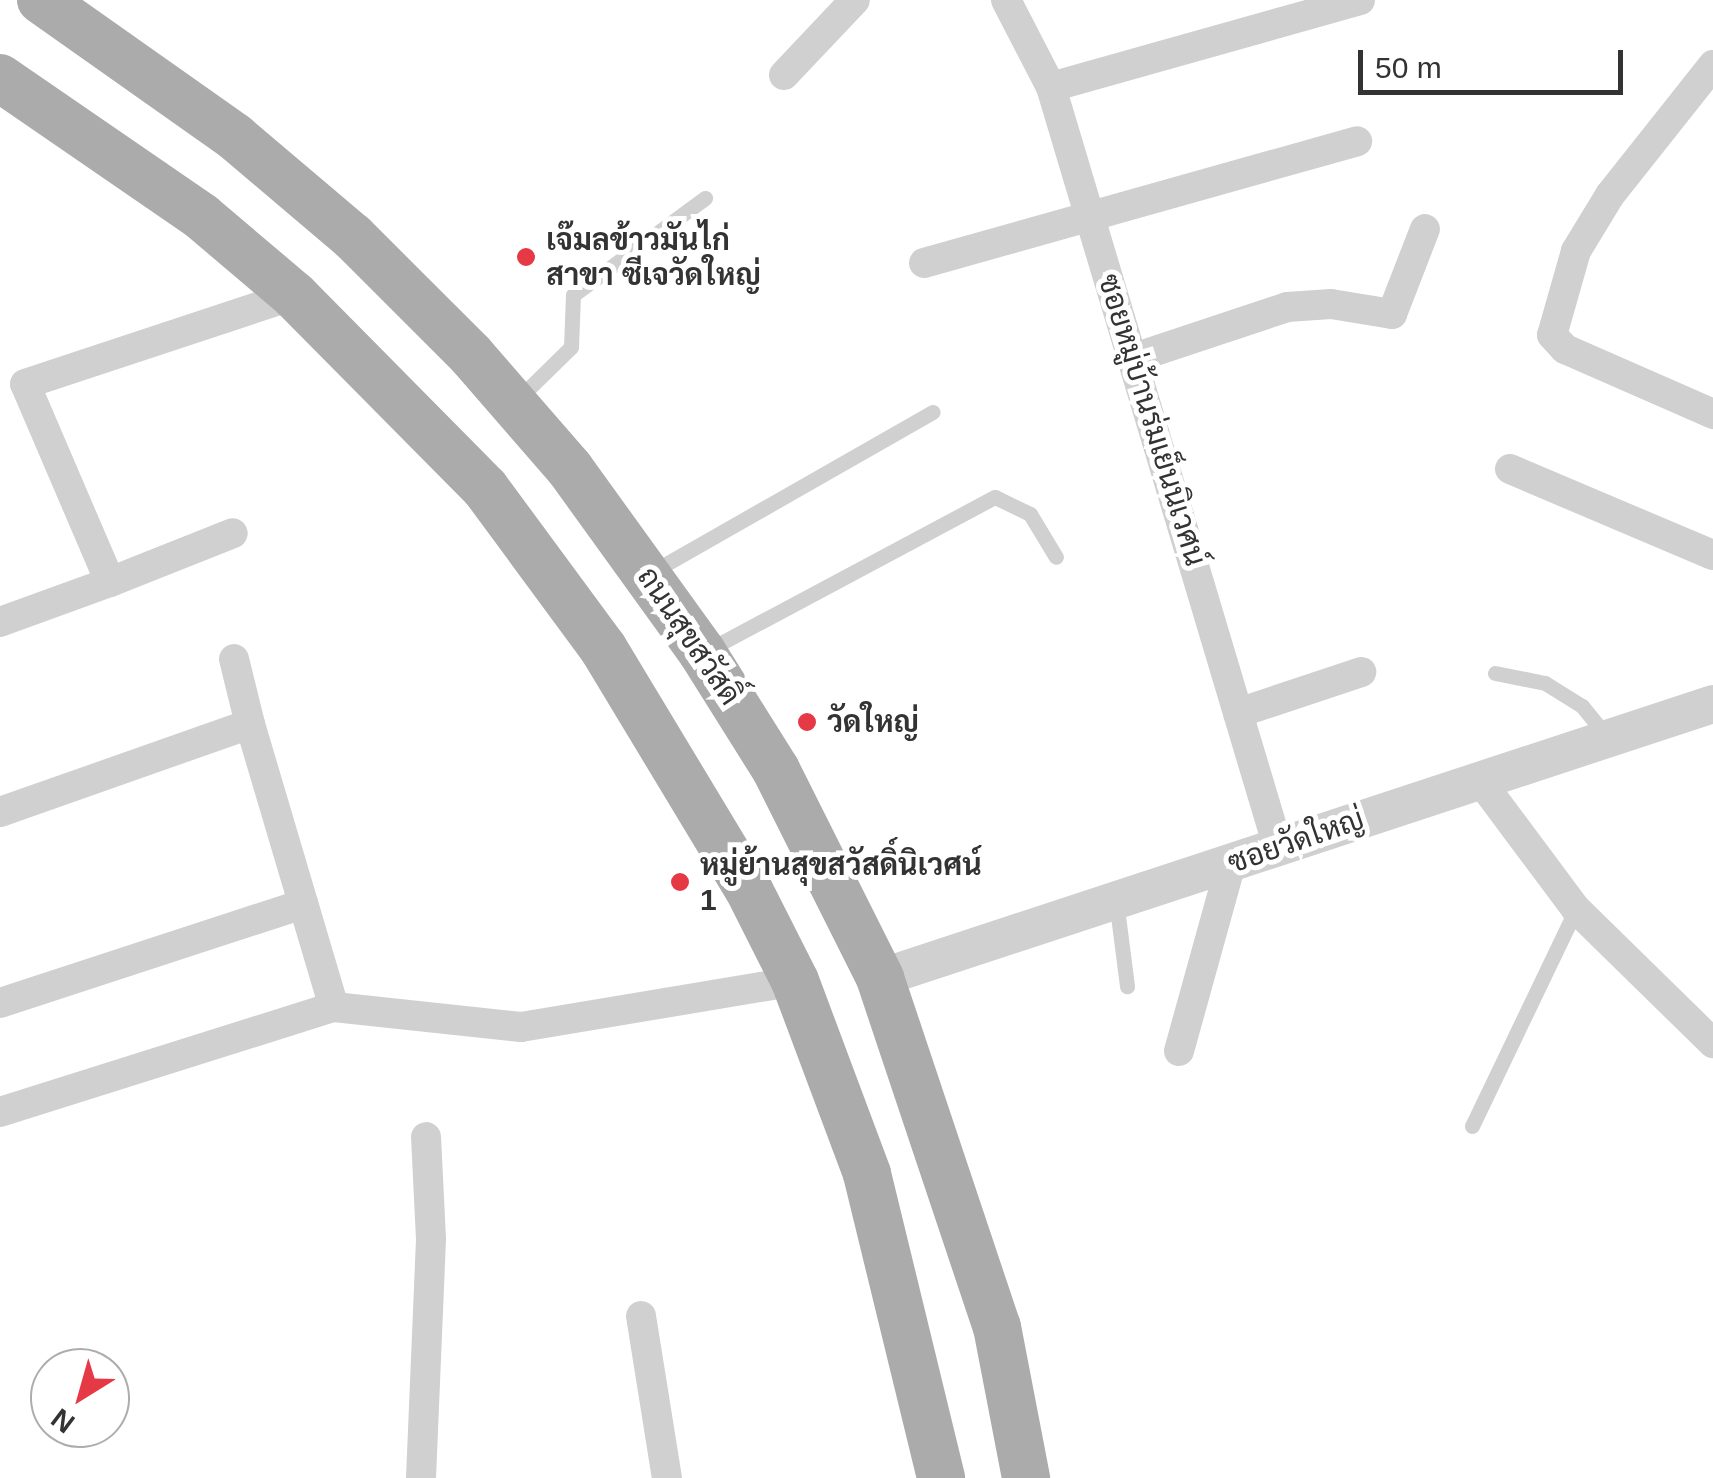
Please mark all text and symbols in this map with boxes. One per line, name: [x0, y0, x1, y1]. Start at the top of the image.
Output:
scale bar: [1363, 30, 1628, 92]
text: 50 m: [1375, 51, 1442, 84]
place label: เจ๊มลข้าวมันไก่ สาขา ซีเจวัดใหญ่: [546, 222, 761, 292]
marker: เจ๊มลข้าวมันไก่ สาขา ซีเจวัดใหญ่: [515, 246, 537, 268]
street label: ซอยหมู่บ้านร่มเย็นนิเวศน์: [1090, 270, 1214, 570]
street label: ถนนสุขสวัสดิ์: [630, 560, 748, 712]
place label: วัดใหญ่: [827, 704, 919, 740]
marker: วัดใหญ่: [796, 711, 818, 733]
street label: ซอยวัดใหญ่: [1223, 801, 1369, 881]
place label: หมู่ย้านสุขสวัสดิ์นิเวศน์ 1: [700, 847, 982, 918]
marker: หมู่ย้านสุขสวัสดิ์นิเวศน์ 1: [669, 871, 691, 893]
north arrow: [30, 1348, 130, 1448]
text: N: [45, 1402, 80, 1439]

